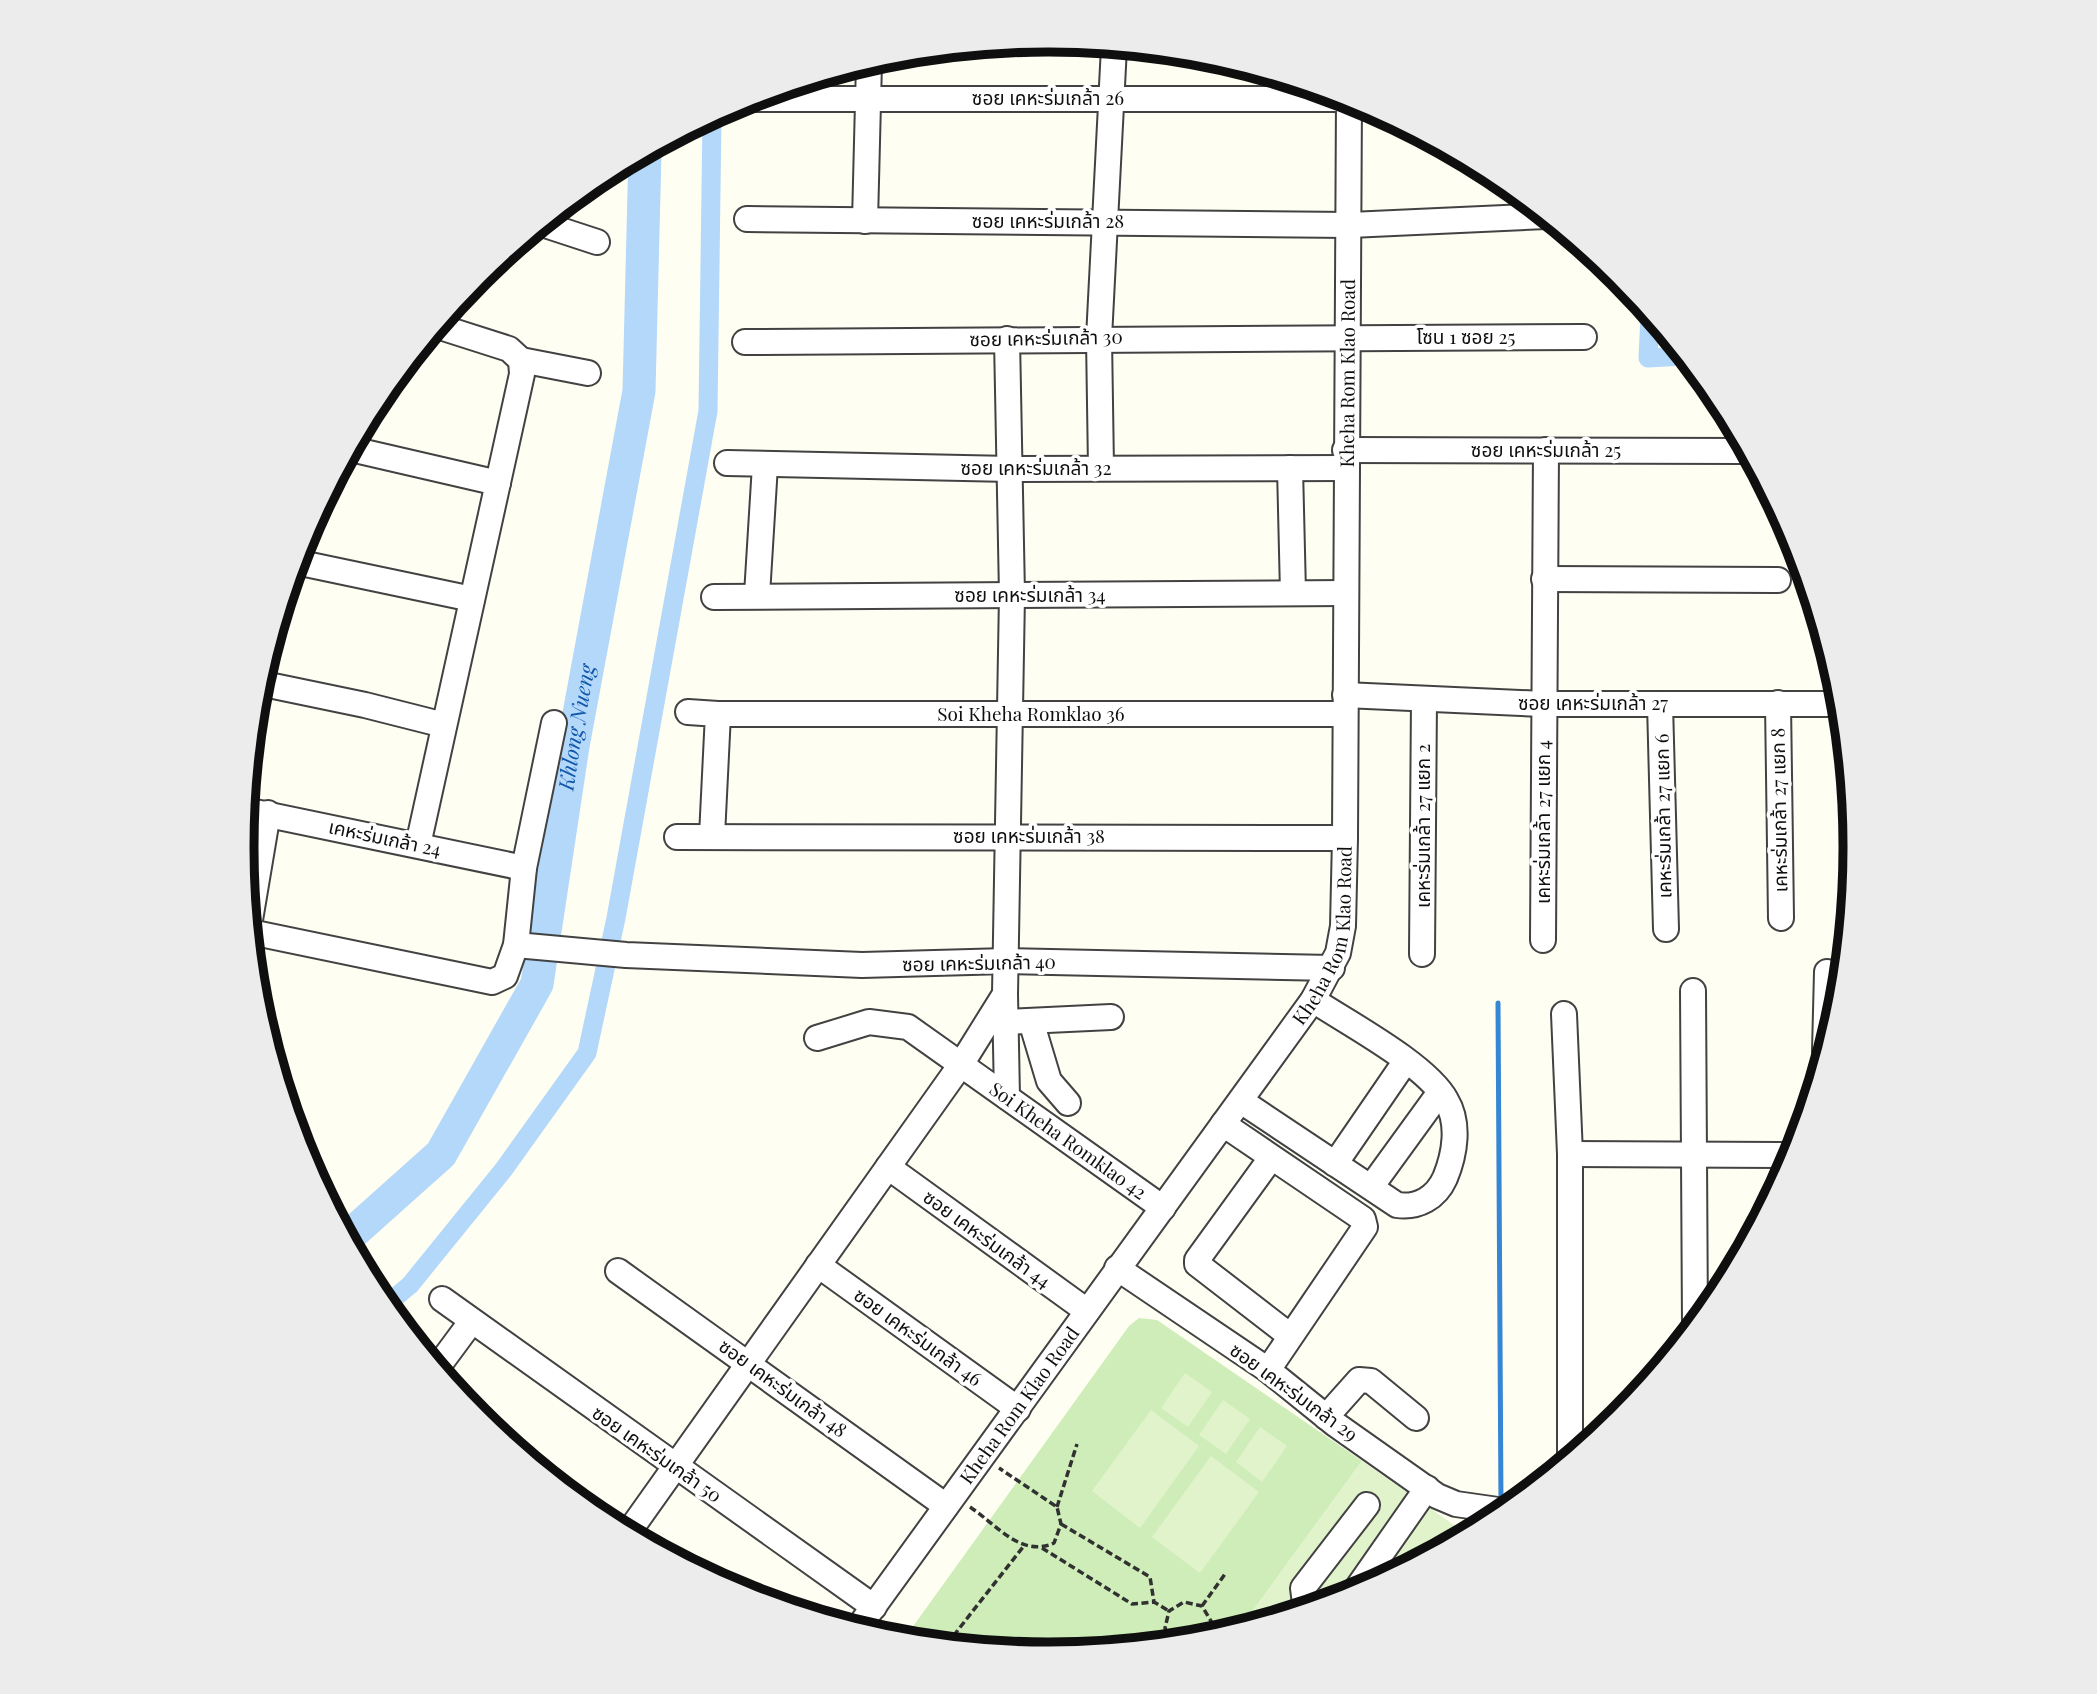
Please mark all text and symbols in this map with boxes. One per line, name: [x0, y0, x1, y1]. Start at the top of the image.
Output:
street label: ซอย เคหะร่มเกล้า 26: [972, 84, 1124, 110]
street label: ซอย เคหะร่มเกล้า 28: [972, 207, 1124, 233]
street label: Kheha Rom Klao Road: [1333, 279, 1360, 468]
street label: ซอย เคหะร่มเกล้า 30: [969, 323, 1123, 351]
street label: โซน 1 ซอย 25: [1417, 323, 1516, 349]
street label: ซอย เคหะร่มเกล้า 25: [1471, 436, 1621, 462]
street label: ซอย เคหะร่มเกล้า 32: [960, 454, 1112, 480]
street label: ซอย เคหะร่มเกล้า 34: [954, 581, 1106, 607]
water label: Khlong Nueng: [550, 660, 600, 793]
street label: ซอย เคหะร่มเกล้า 27: [1518, 689, 1668, 715]
street label: Soi Kheha Romklao 36: [937, 700, 1125, 726]
street label: เคหะร่มเกล้า 27 แยก 8: [1764, 727, 1792, 893]
street label: เคหะร่มเกล้า 27 แยก 6: [1648, 733, 1676, 899]
street label: เคหะร่มเกล้า 27 แยก 4: [1529, 740, 1555, 904]
street label: เคหะร่มเกล้า 27 แยก 2: [1409, 744, 1435, 908]
street label: เคหะร่มเกล้า 24: [327, 812, 444, 862]
street label: ซอย เคหะร่มเกล้า 38: [953, 822, 1105, 848]
street label: Kheha Rom Klao Road: [1285, 846, 1357, 1030]
street label: ซอย เคหะร่มเกล้า 40: [902, 948, 1056, 976]
street label: Soi Kheha Romklao 42: [985, 1075, 1152, 1205]
street label: ซอย เคหะร่มเกล้า 44: [919, 1183, 1057, 1293]
street label: ซอย เคหะร่มเกล้า 46: [849, 1281, 988, 1392]
street label: Kheha Rom Klao Road: [953, 1321, 1084, 1489]
street label: ซอย เคหะร่มเกล้า 48: [714, 1332, 853, 1442]
street label: ซอย เคหะร่มเกล้า 29: [1225, 1336, 1364, 1446]
street label: ซอย เคหะร่มเกล้า 50: [588, 1399, 728, 1508]

